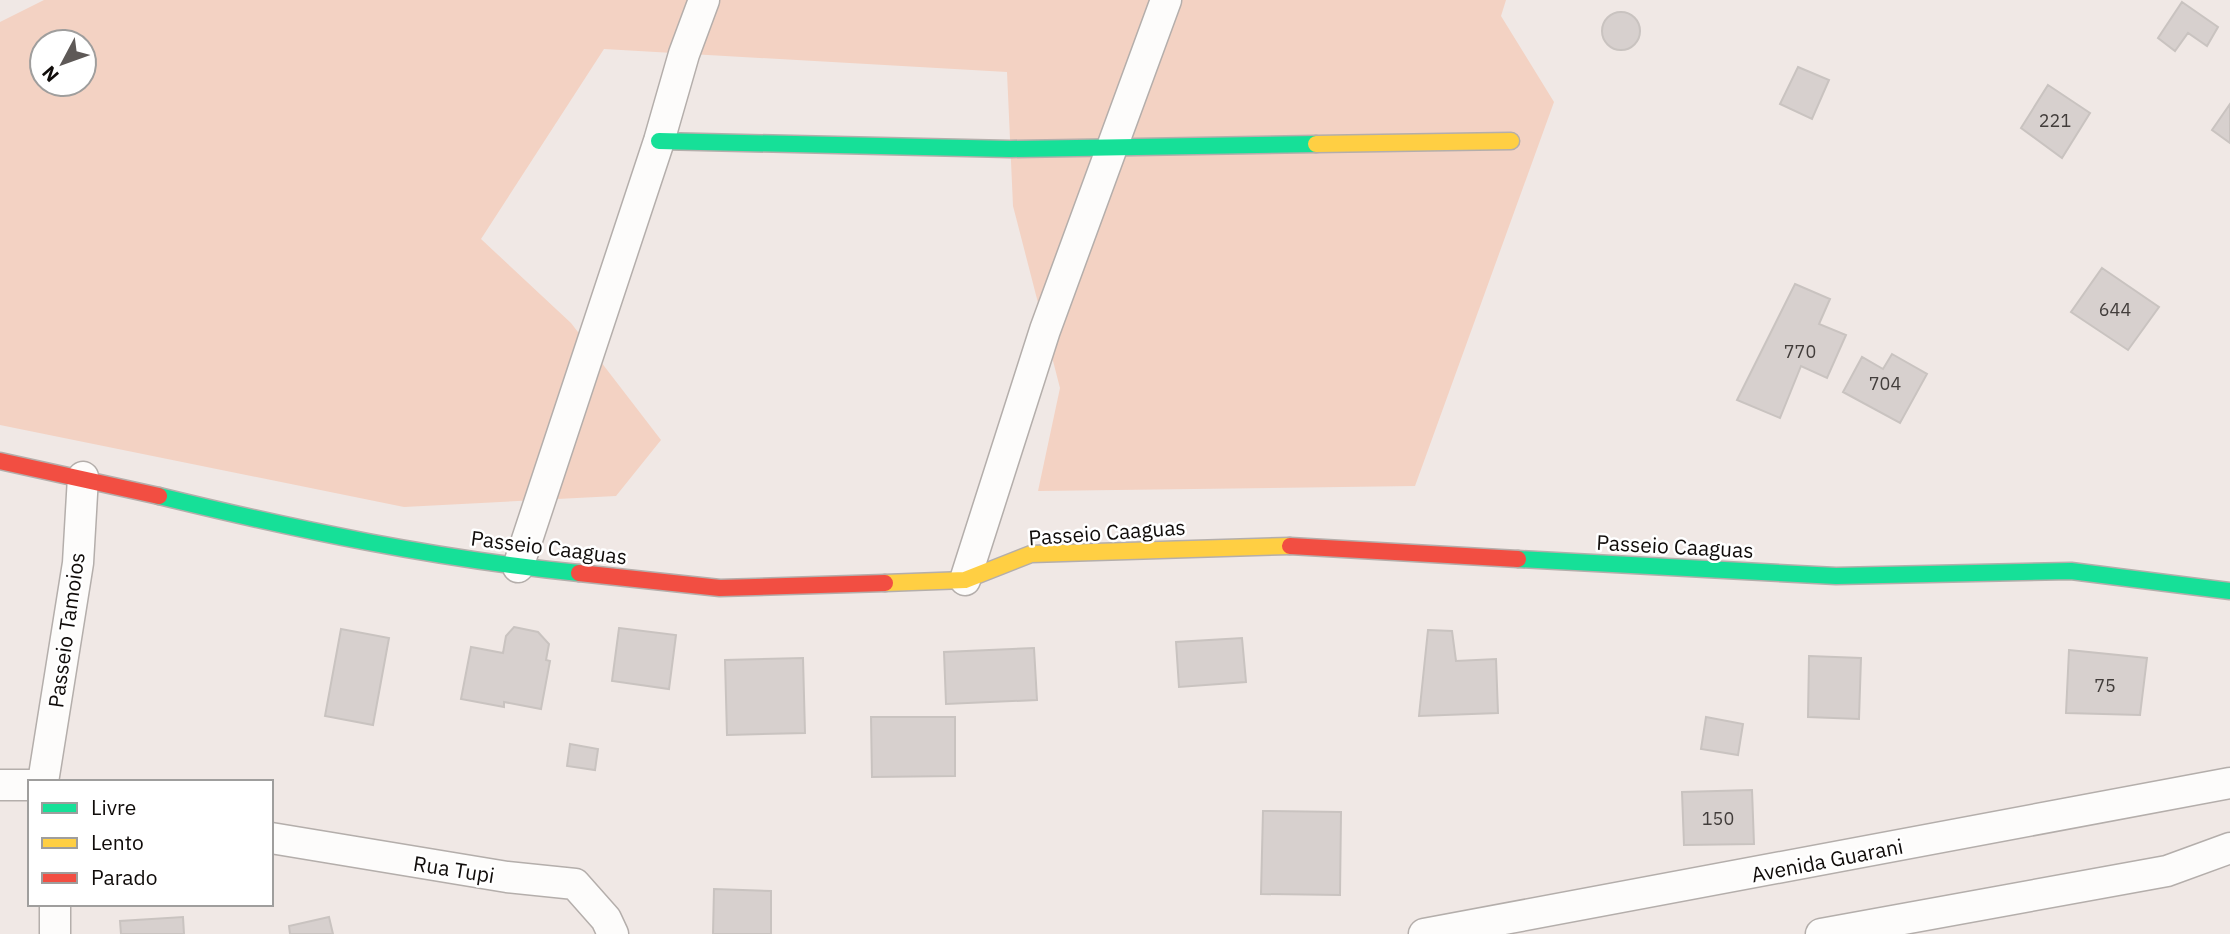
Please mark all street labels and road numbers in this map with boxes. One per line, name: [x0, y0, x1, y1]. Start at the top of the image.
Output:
street label: Passeio Caaguas: [1028, 513, 1186, 551]
street label: Passeio Caaguas: [469, 524, 629, 570]
street label: Passeio Caaguas: [1596, 528, 1754, 564]
street label: Passeio Tamoios: [41, 550, 91, 710]
street label: Avenida Guarani: [1749, 832, 1905, 888]
street label: Rua Tupi: [411, 849, 497, 889]

